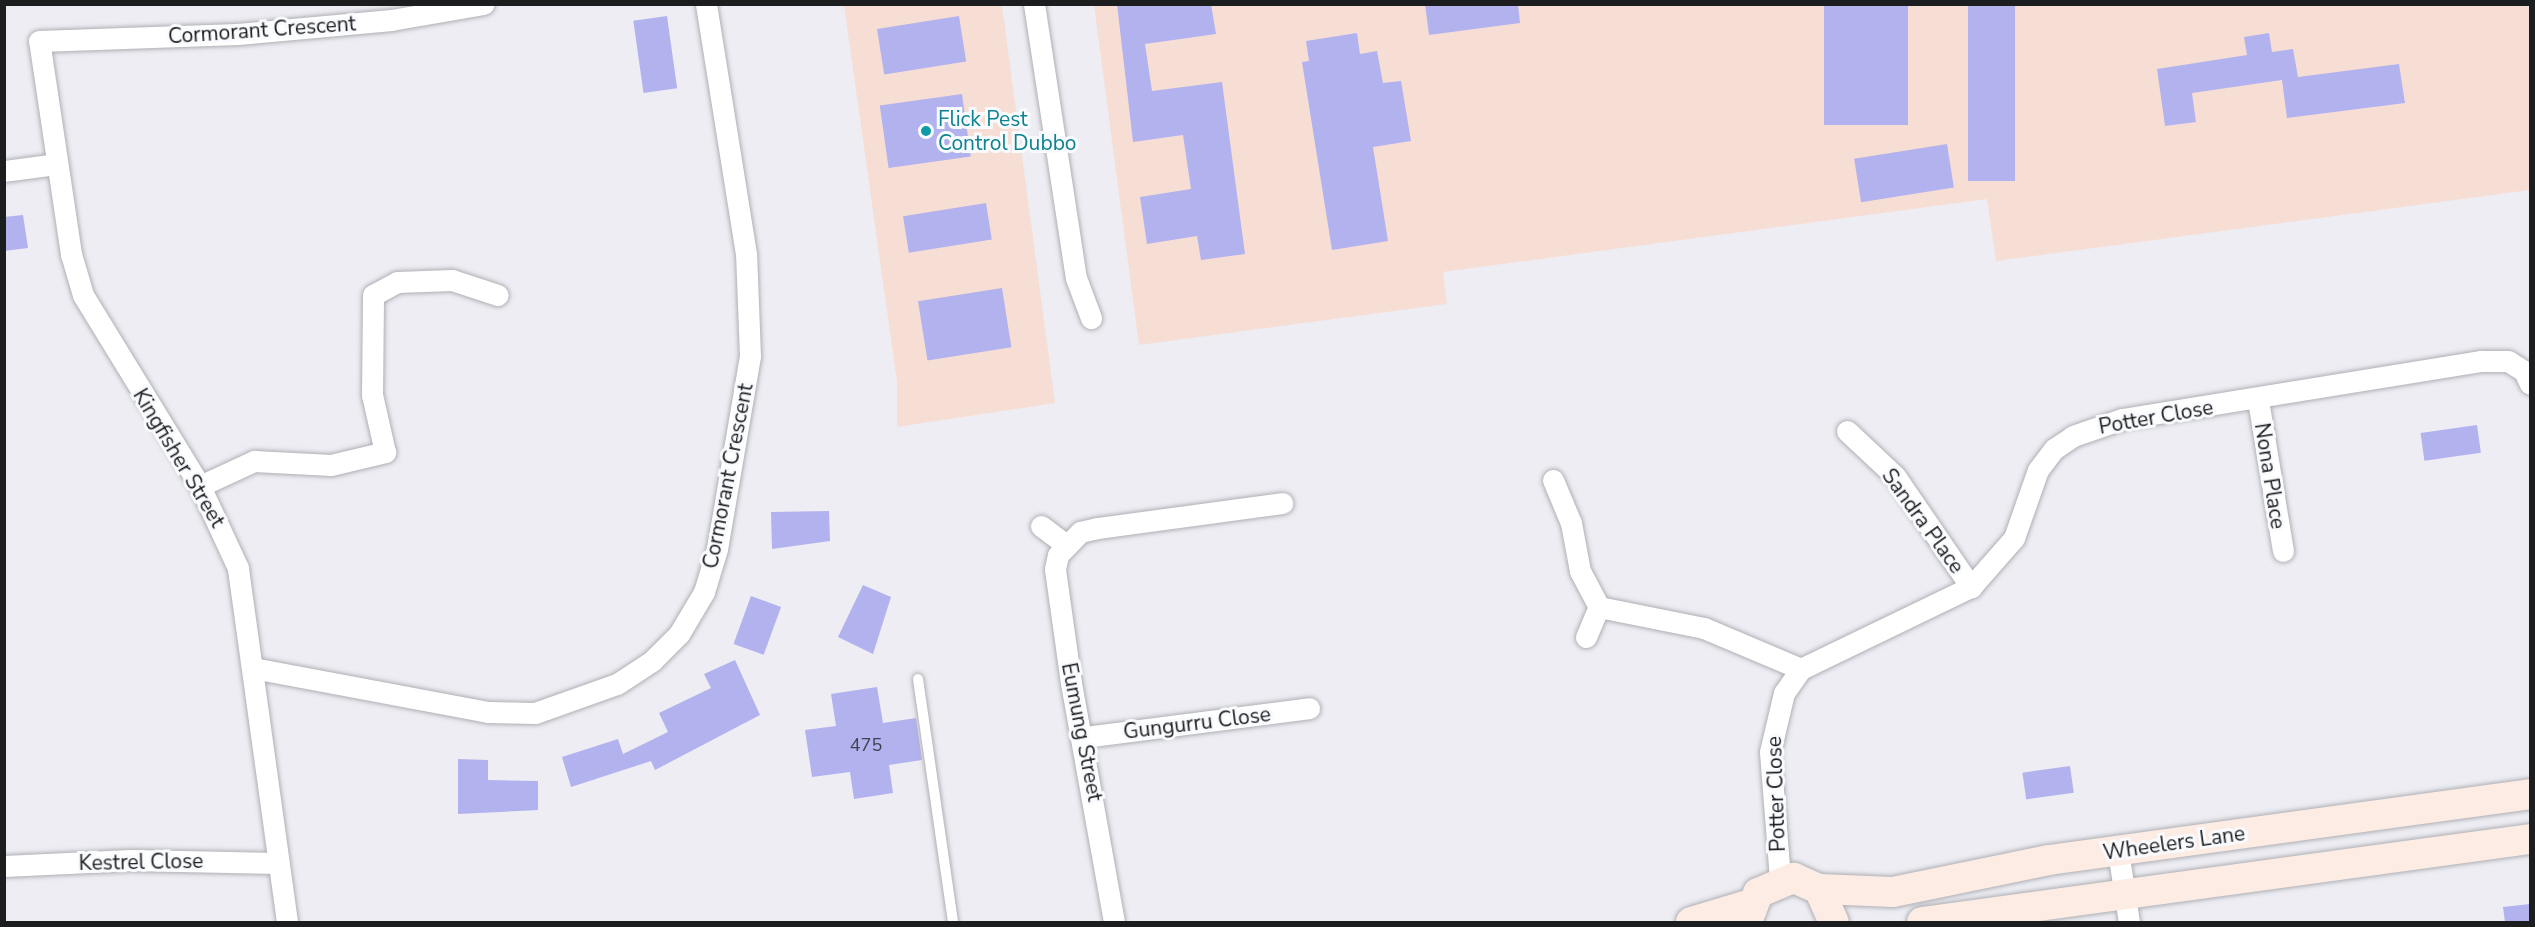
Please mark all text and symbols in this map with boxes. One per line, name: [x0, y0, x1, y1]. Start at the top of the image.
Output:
street label: Cormorant Crescent: [167, 11, 357, 49]
place label: Flick Pest Control Dubbo: [938, 106, 1077, 156]
marker: Flick Pest Control Dubbo: [919, 124, 933, 138]
street label: Cormorant Crescent: [698, 381, 758, 571]
street label: Kingfisher Street: [128, 384, 230, 532]
street label: Potter Close: [2097, 395, 2215, 439]
street label: Nona Place: [2249, 421, 2291, 531]
street label: Sandra Place: [1877, 464, 1969, 578]
street label: Eumung Street: [1056, 661, 1108, 803]
street label: Gungurru Close: [1122, 701, 1272, 745]
house number: 475: [850, 734, 882, 756]
street label: Potter Close: [1761, 736, 1791, 852]
street label: Wheelers Lane: [2101, 821, 2247, 865]
street label: Kestrel Close: [78, 848, 204, 876]

